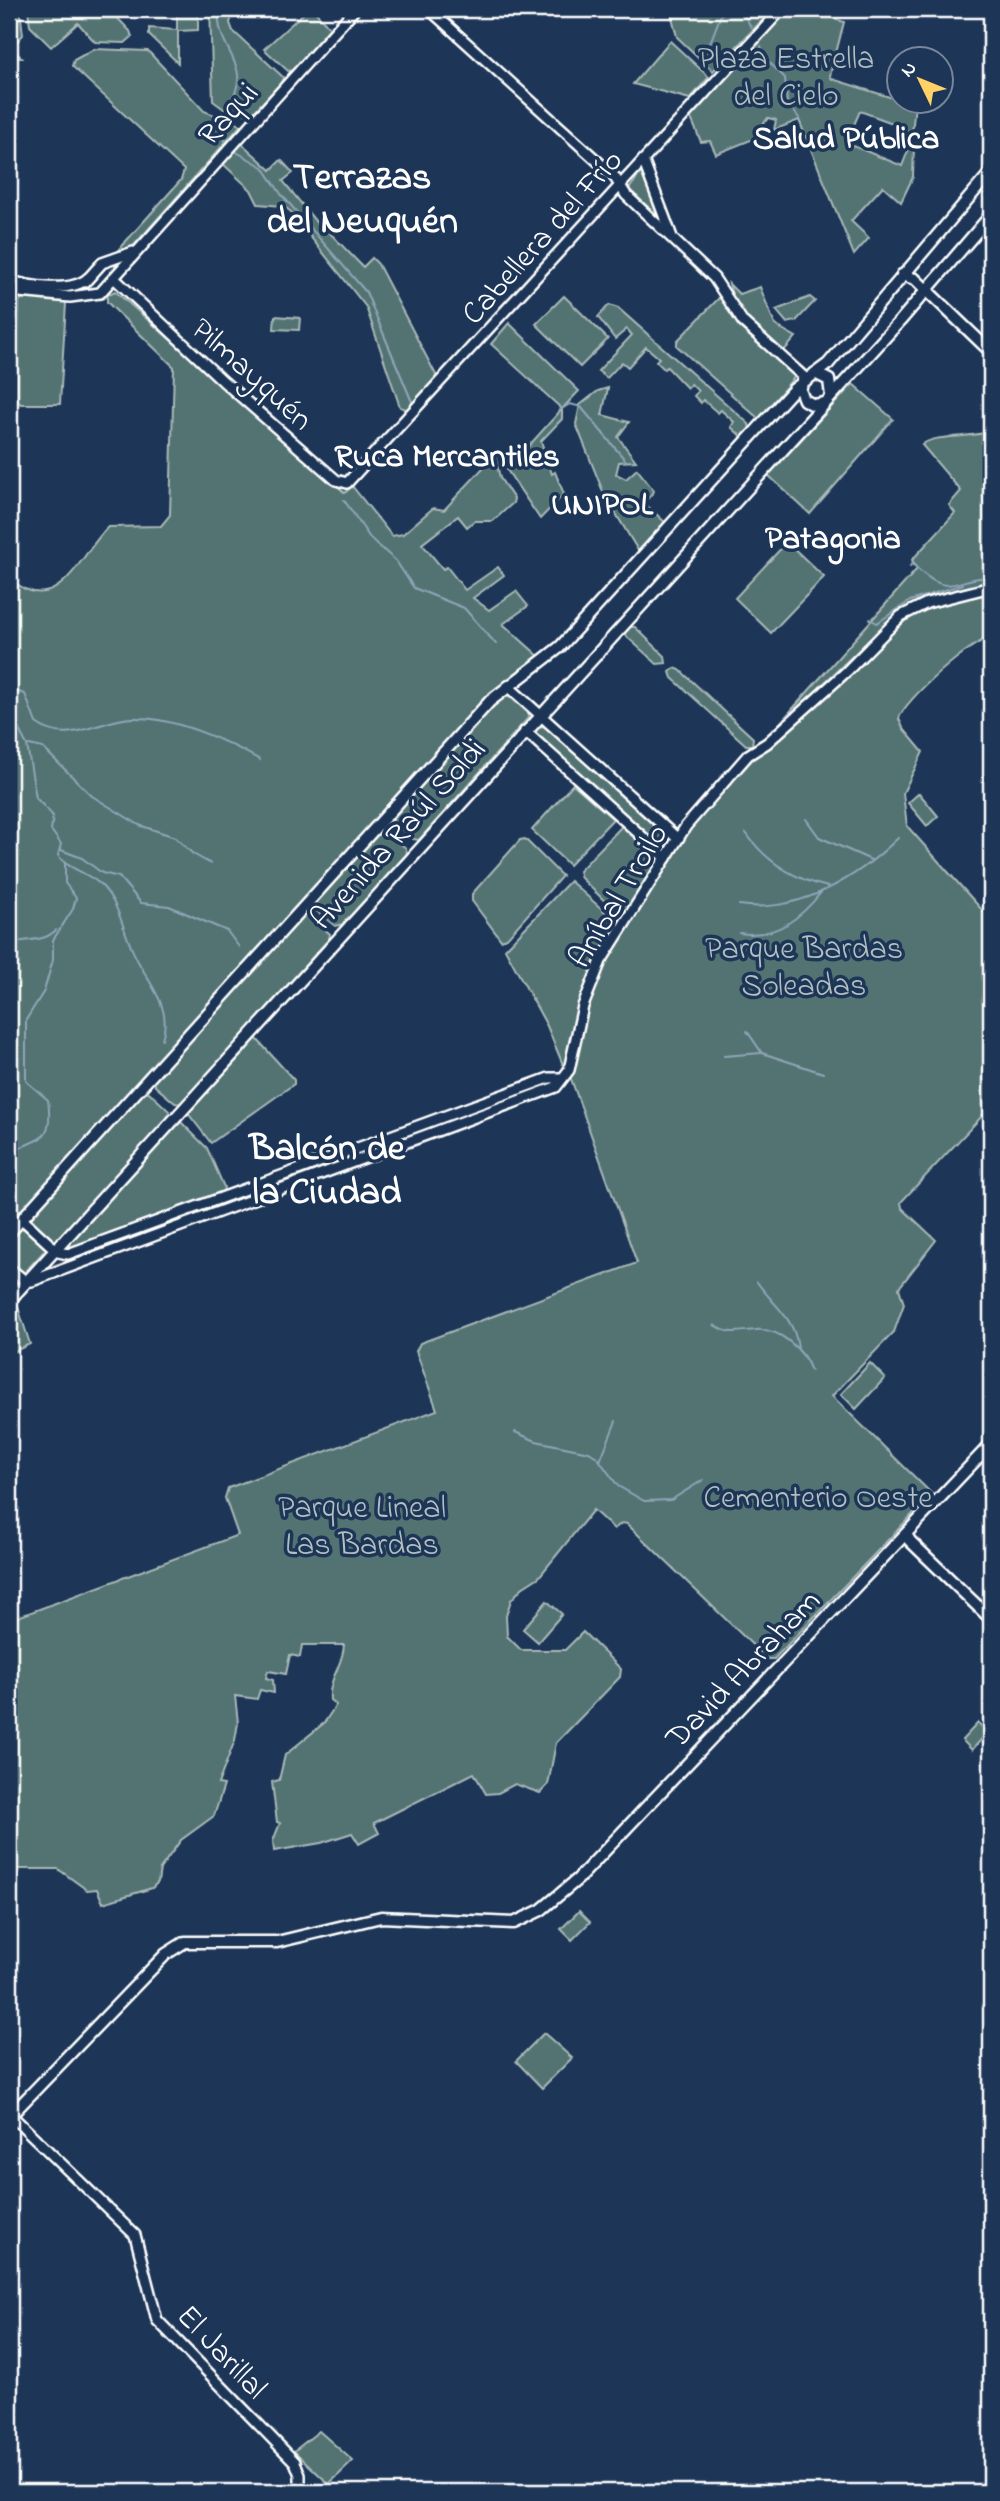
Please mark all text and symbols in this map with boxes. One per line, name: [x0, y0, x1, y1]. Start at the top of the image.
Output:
park label: Plaza Estrella del Cielo: [698, 37, 874, 121]
north arrow: [884, 46, 954, 116]
text: N: [895, 56, 924, 84]
street label: Raqui: [188, 73, 271, 158]
district label: Salud Pública: [753, 116, 939, 164]
street label: Cabellera del Frío: [452, 140, 636, 337]
district label: Terrazas del Neuquén: [266, 151, 458, 251]
street label: Pilmayquén: [179, 308, 322, 443]
district label: Ruca Mercantiles: [334, 434, 560, 482]
district label: UNIPOL: [551, 482, 654, 530]
district label: Patagonia: [765, 516, 901, 565]
street label: Avenida Raúl Soldi: [300, 729, 499, 942]
street label: Aníbal Troilo: [558, 815, 682, 978]
park label: Parque Bardas Soleadas: [705, 927, 903, 1011]
district label: Balcón de la Ciudad: [247, 1122, 406, 1222]
park label: Cementerio Oeste: [704, 1476, 933, 1523]
park label: Parque Lineal Las Bardas: [278, 1486, 446, 1570]
street label: David Abraham: [655, 1580, 833, 1762]
street label: El Jarillal: [164, 2295, 277, 2411]

